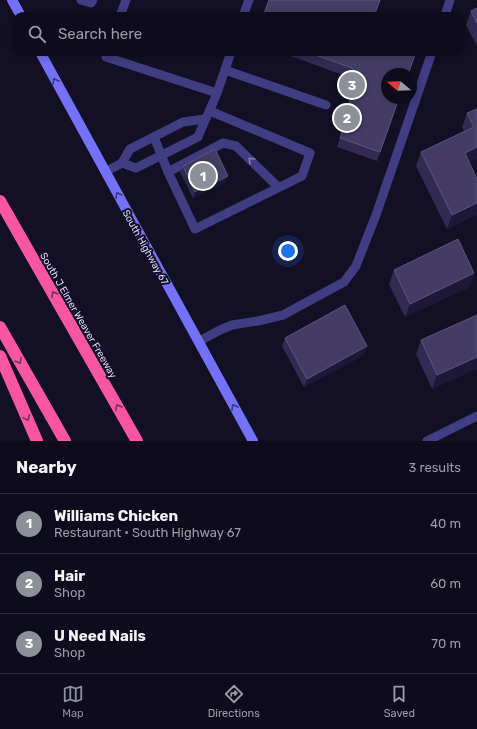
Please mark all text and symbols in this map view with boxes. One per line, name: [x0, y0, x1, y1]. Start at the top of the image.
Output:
search box: [12, 12, 465, 56]
icon: search: [26, 23, 48, 45]
text: Search here: [58, 25, 142, 43]
north arrow: [381, 68, 417, 104]
pin: 3: [339, 70, 365, 100]
one-way arrow: [52, 78, 60, 85]
pin: 2: [334, 103, 360, 133]
one-way arrow: [248, 157, 256, 165]
pin: 1: [190, 161, 216, 191]
one-way arrow: [115, 192, 122, 199]
street label: South Highway 67: [120, 208, 171, 287]
your location: [278, 241, 298, 261]
street label: South J Elmer Weaver Freeway: [37, 251, 119, 381]
one-way arrow: [51, 291, 58, 298]
one-way arrow: [15, 357, 22, 364]
one-way arrow: [115, 404, 122, 411]
one-way arrow: [231, 404, 238, 411]
one-way arrow: [22, 413, 30, 421]
text: Nearby: [16, 457, 77, 477]
text: 3 results: [409, 460, 461, 475]
text: Williams Chicken: [54, 507, 178, 525]
text: 1: [26, 516, 32, 531]
text: 40 m: [430, 516, 461, 531]
text: Restaurant · South Highway 67: [54, 525, 241, 540]
text: Hair: [54, 567, 85, 585]
text: 2: [25, 576, 33, 591]
text: 60 m: [430, 576, 461, 591]
text: Shop: [54, 585, 85, 600]
text: U Need Nails: [54, 627, 146, 645]
text: 3: [25, 636, 33, 651]
text: 70 m: [431, 636, 461, 651]
text: Shop: [54, 645, 85, 660]
tab: Map: [62, 683, 84, 720]
tab: Directions: [208, 683, 260, 720]
tab: Saved: [384, 683, 415, 720]

